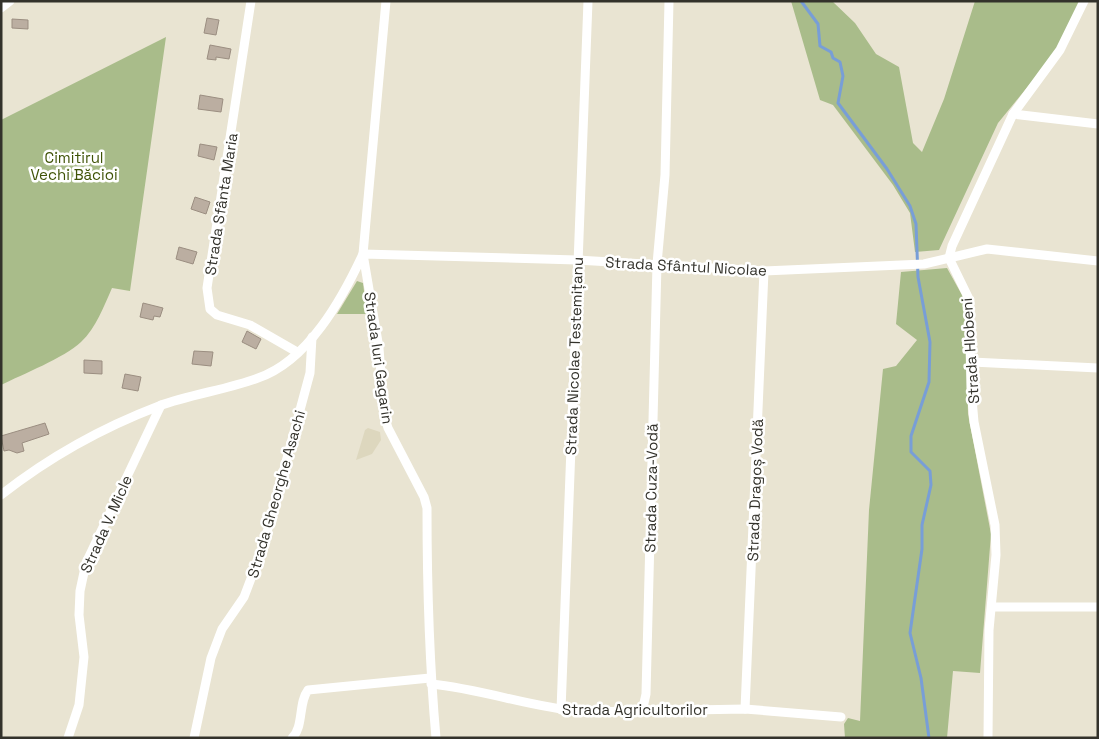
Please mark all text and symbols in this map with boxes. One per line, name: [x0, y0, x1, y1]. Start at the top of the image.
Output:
street label: Strada Sfânta Maria: [200, 131, 242, 277]
park label: Cimitirul Vechi Băcioi: [30, 148, 118, 184]
street label: Strada Sfântul Nicolae: [605, 252, 767, 280]
street label: Strada Nicolae Testemițanu: [561, 257, 587, 455]
street label: Strada Iuri Gagarin: [360, 291, 398, 425]
street label: Strada Hlobeni: [957, 297, 983, 405]
street label: Strada Gheorghe Asachi: [243, 408, 309, 580]
street label: Strada Dragoș Vodă: [743, 418, 767, 562]
street label: Strada Cuza-Vodă: [640, 423, 662, 553]
street label: Strada V. Micle: [76, 472, 136, 576]
street label: Strada Agricultorilor: [562, 700, 708, 719]

